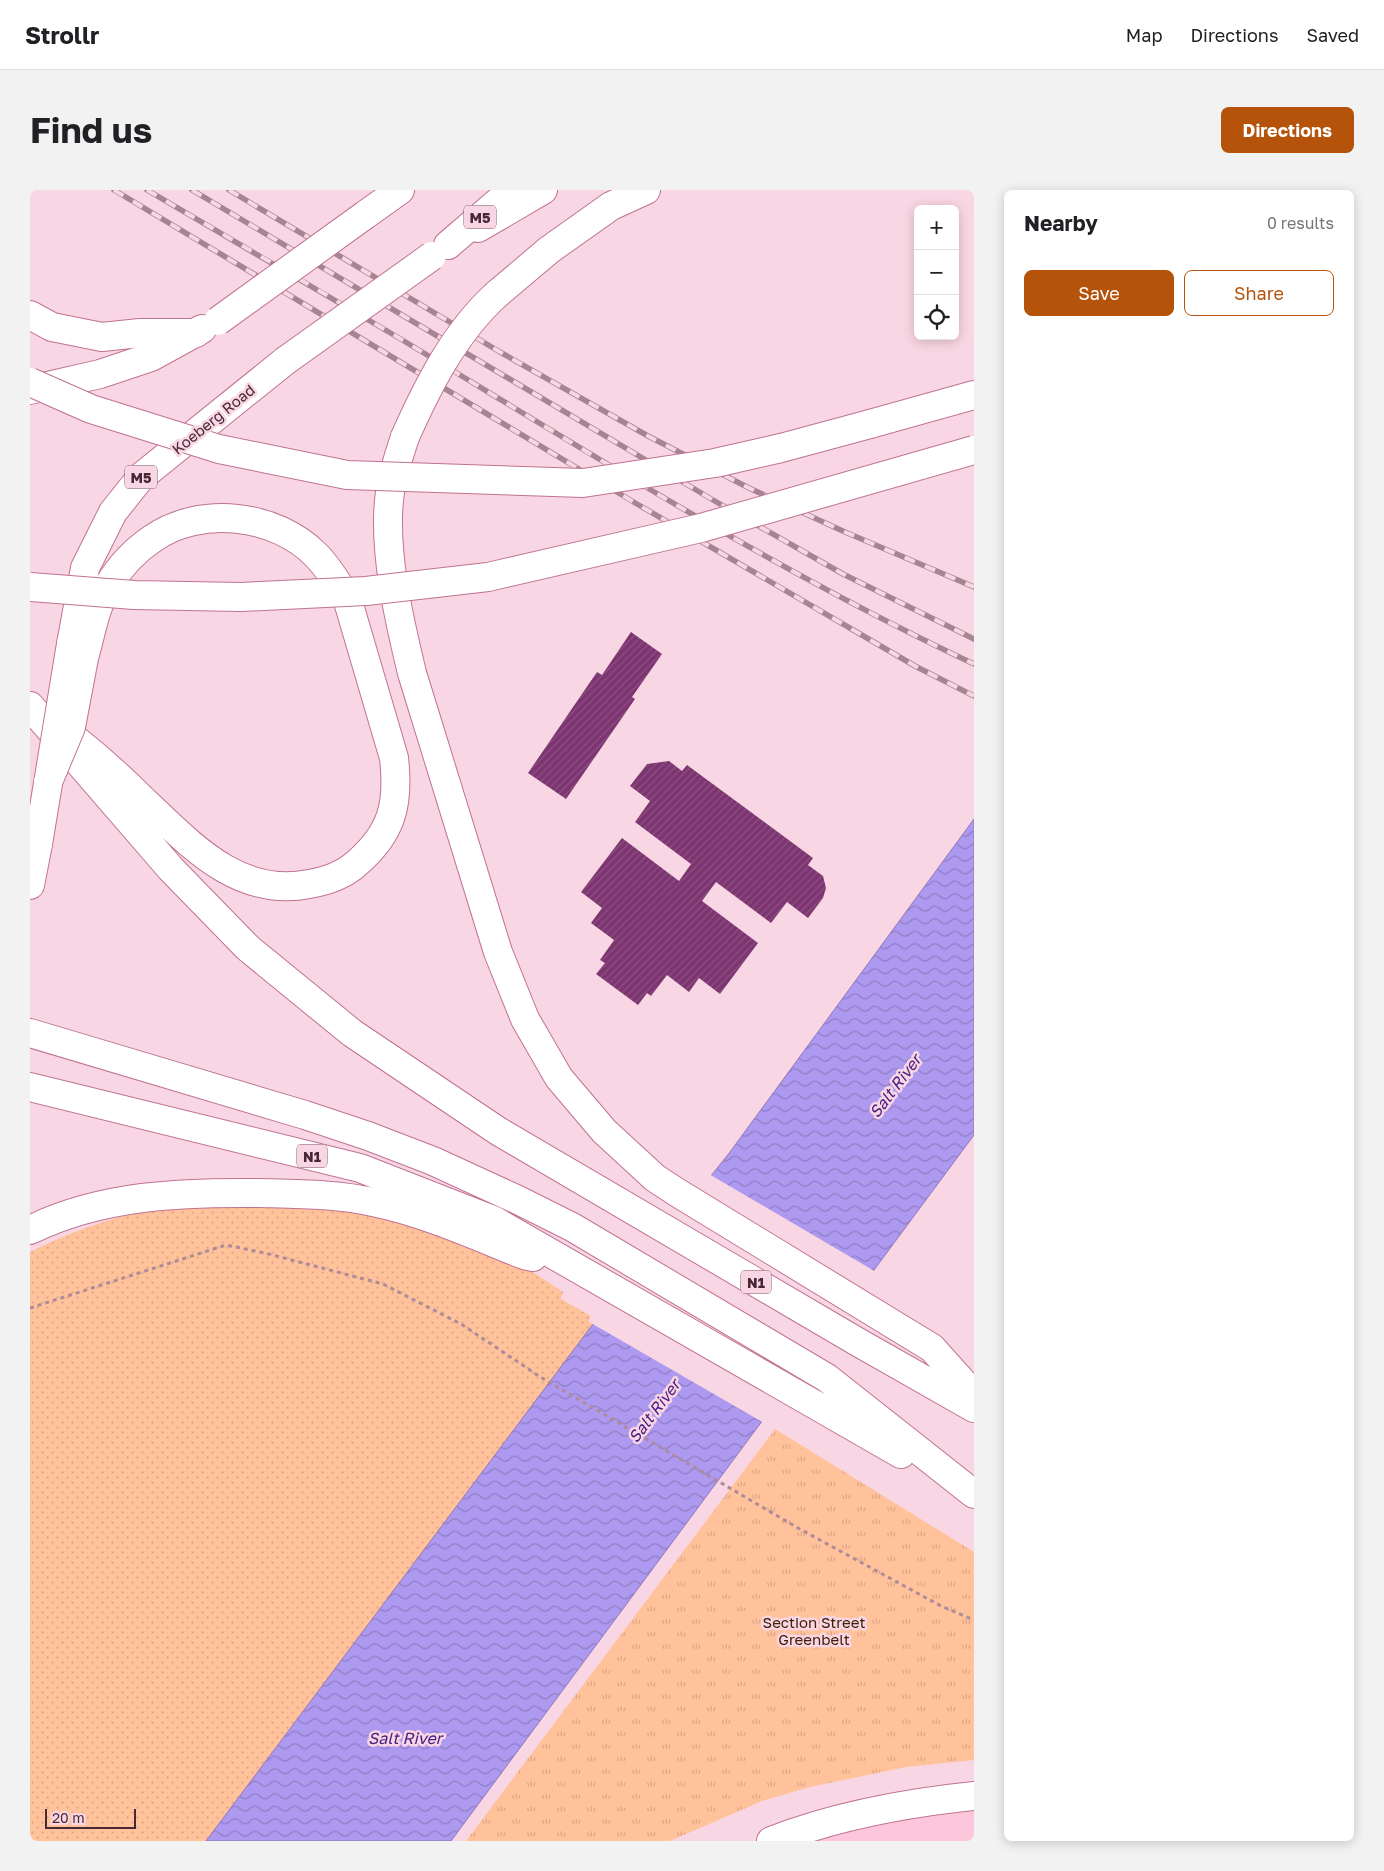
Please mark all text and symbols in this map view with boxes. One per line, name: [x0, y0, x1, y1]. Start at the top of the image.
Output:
text: Strollr: [25, 20, 99, 49]
text: Map: [1126, 24, 1162, 46]
text: Directions: [1190, 24, 1278, 46]
text: Saved: [1306, 24, 1359, 46]
button: Directions: [1221, 107, 1354, 153]
text: Find us: [30, 109, 152, 151]
map controls: [914, 205, 959, 340]
button: +: [914, 205, 959, 250]
road number: M5: [464, 206, 496, 228]
text: Nearby: [1024, 210, 1098, 236]
text: 0 results: [1267, 213, 1334, 233]
button: −: [914, 250, 959, 295]
button: Save: [1024, 270, 1174, 316]
button: Share: [1184, 270, 1334, 316]
button: locate: [914, 295, 959, 340]
street label: Koeberg Road: [168, 380, 258, 458]
road number: M5: [125, 466, 157, 488]
water label: Salt River: [865, 1048, 927, 1121]
road number: N1: [297, 1144, 327, 1168]
road number: N1: [741, 1270, 771, 1294]
water label: Salt River: [624, 1373, 686, 1446]
park label: Section Street Greenbelt: [763, 1613, 865, 1648]
water label: Salt River: [368, 1728, 445, 1748]
scale bar: [45, 1806, 136, 1829]
text: 20 m: [52, 1809, 85, 1826]

